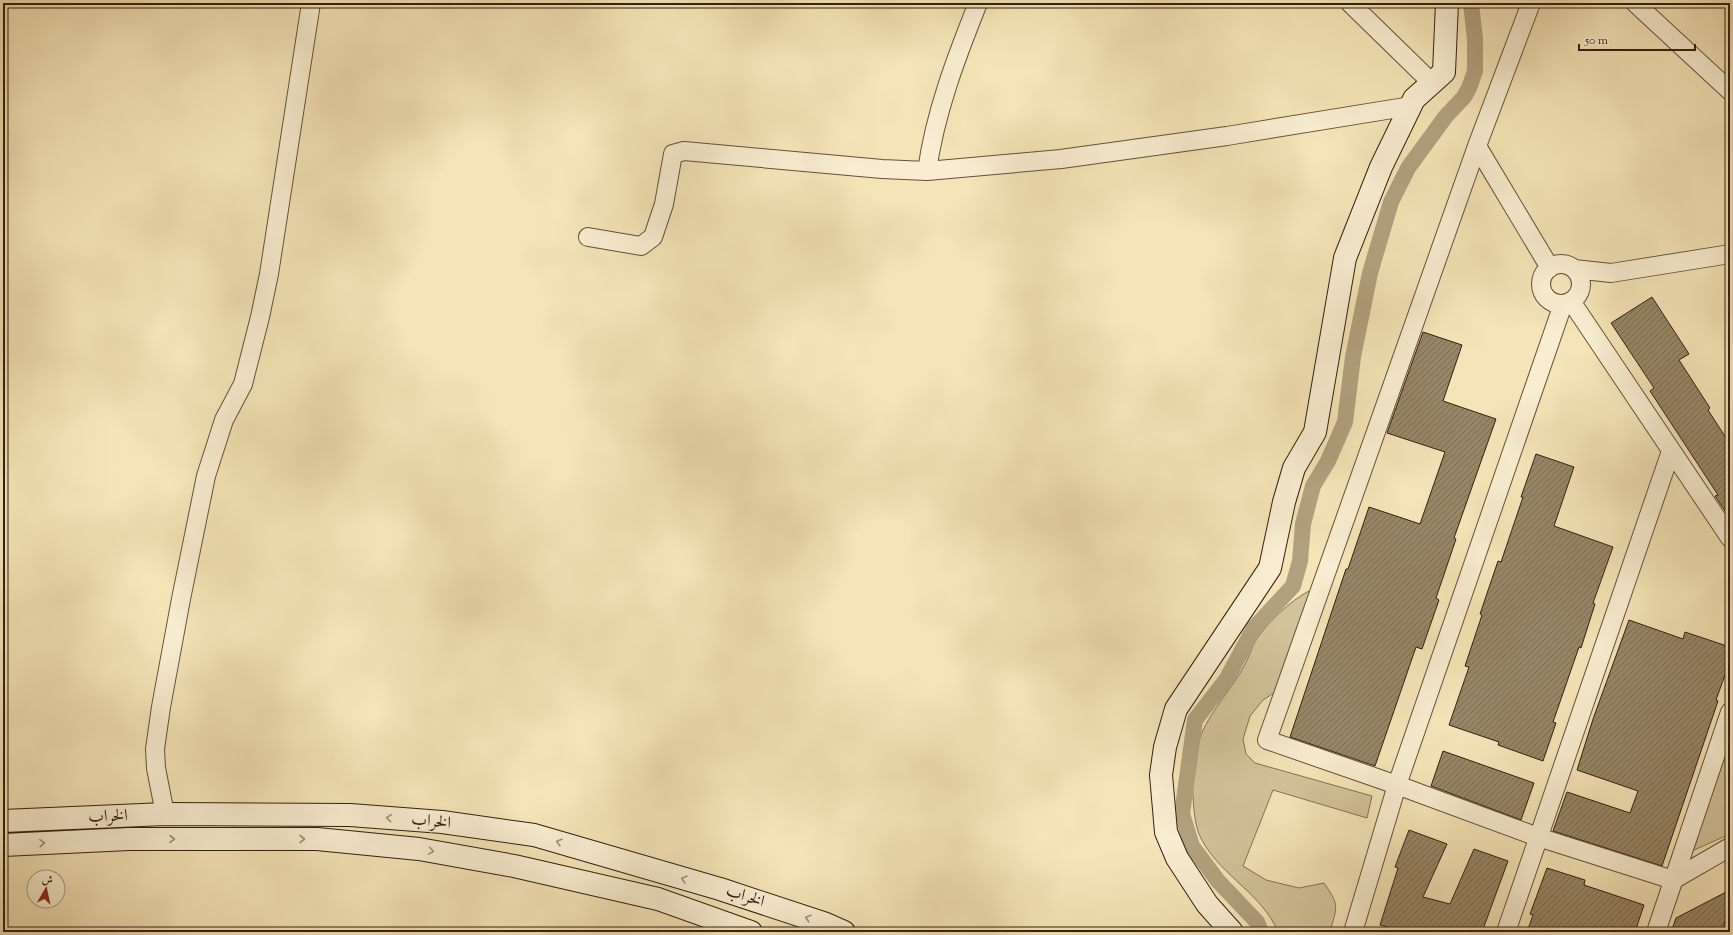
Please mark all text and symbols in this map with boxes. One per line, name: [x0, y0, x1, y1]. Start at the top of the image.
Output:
scale bar: [1579, 26, 1695, 52]
text: 50 m: [1584, 32, 1608, 50]
street label: الخراب: [88, 804, 129, 830]
street label: الخراب: [410, 808, 452, 836]
one-way arrow: [386, 814, 392, 823]
one-way arrow: [169, 835, 175, 843]
one-way arrow: [299, 835, 305, 843]
one-way arrow: [556, 838, 563, 847]
one-way arrow: [39, 839, 45, 848]
one-way arrow: [428, 846, 434, 855]
north arrow: [26, 869, 66, 909]
text: ش: [41, 871, 54, 889]
one-way arrow: [681, 875, 688, 884]
street label: الخراب: [722, 879, 768, 915]
one-way arrow: [804, 914, 811, 922]

